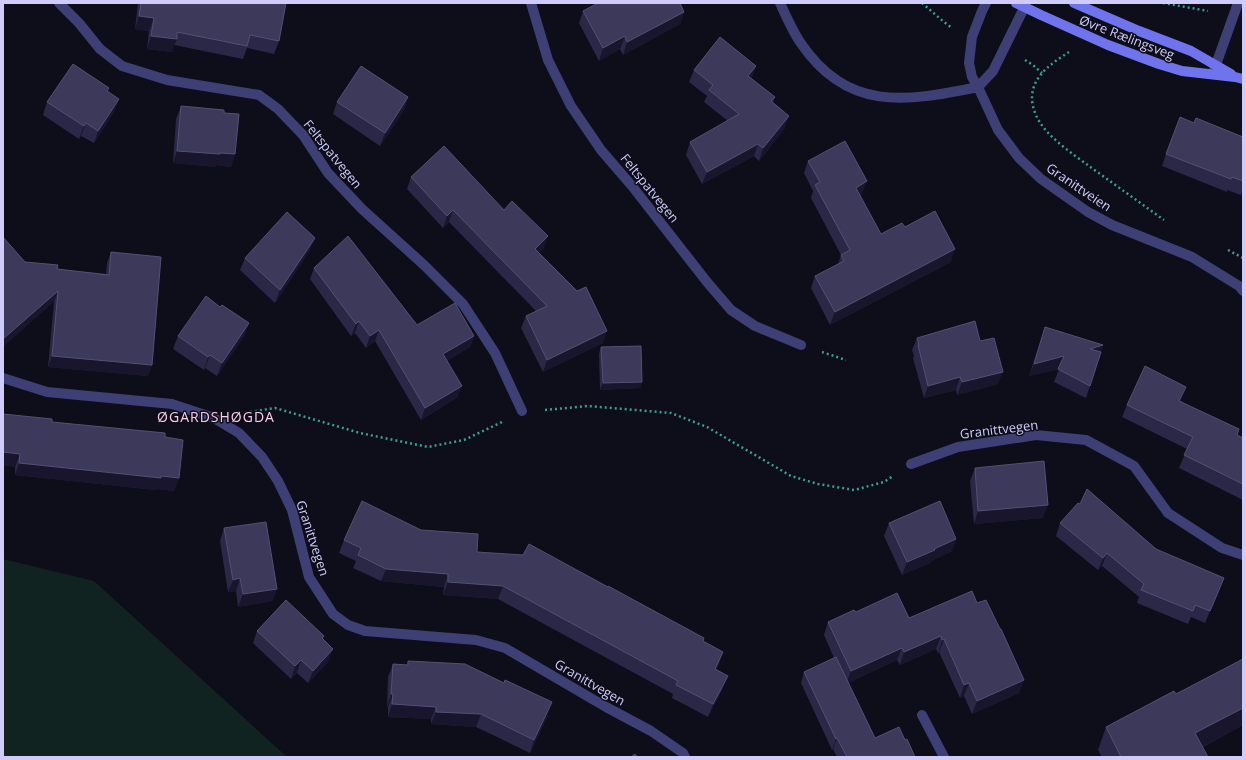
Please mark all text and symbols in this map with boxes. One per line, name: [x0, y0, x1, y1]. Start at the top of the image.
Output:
street label: Øvre Rælingsveg: [1077, 11, 1177, 63]
street label: Feltspatvegen: [300, 116, 366, 192]
street label: Feltspatvegen: [617, 150, 683, 226]
street label: Granittveien: [1043, 159, 1115, 215]
district label: ØGARDSHØGDA: [157, 407, 275, 426]
street label: Granittvegen: [959, 415, 1039, 443]
street label: Granittvegen: [292, 498, 334, 578]
street label: Granittvegen: [551, 655, 629, 709]

